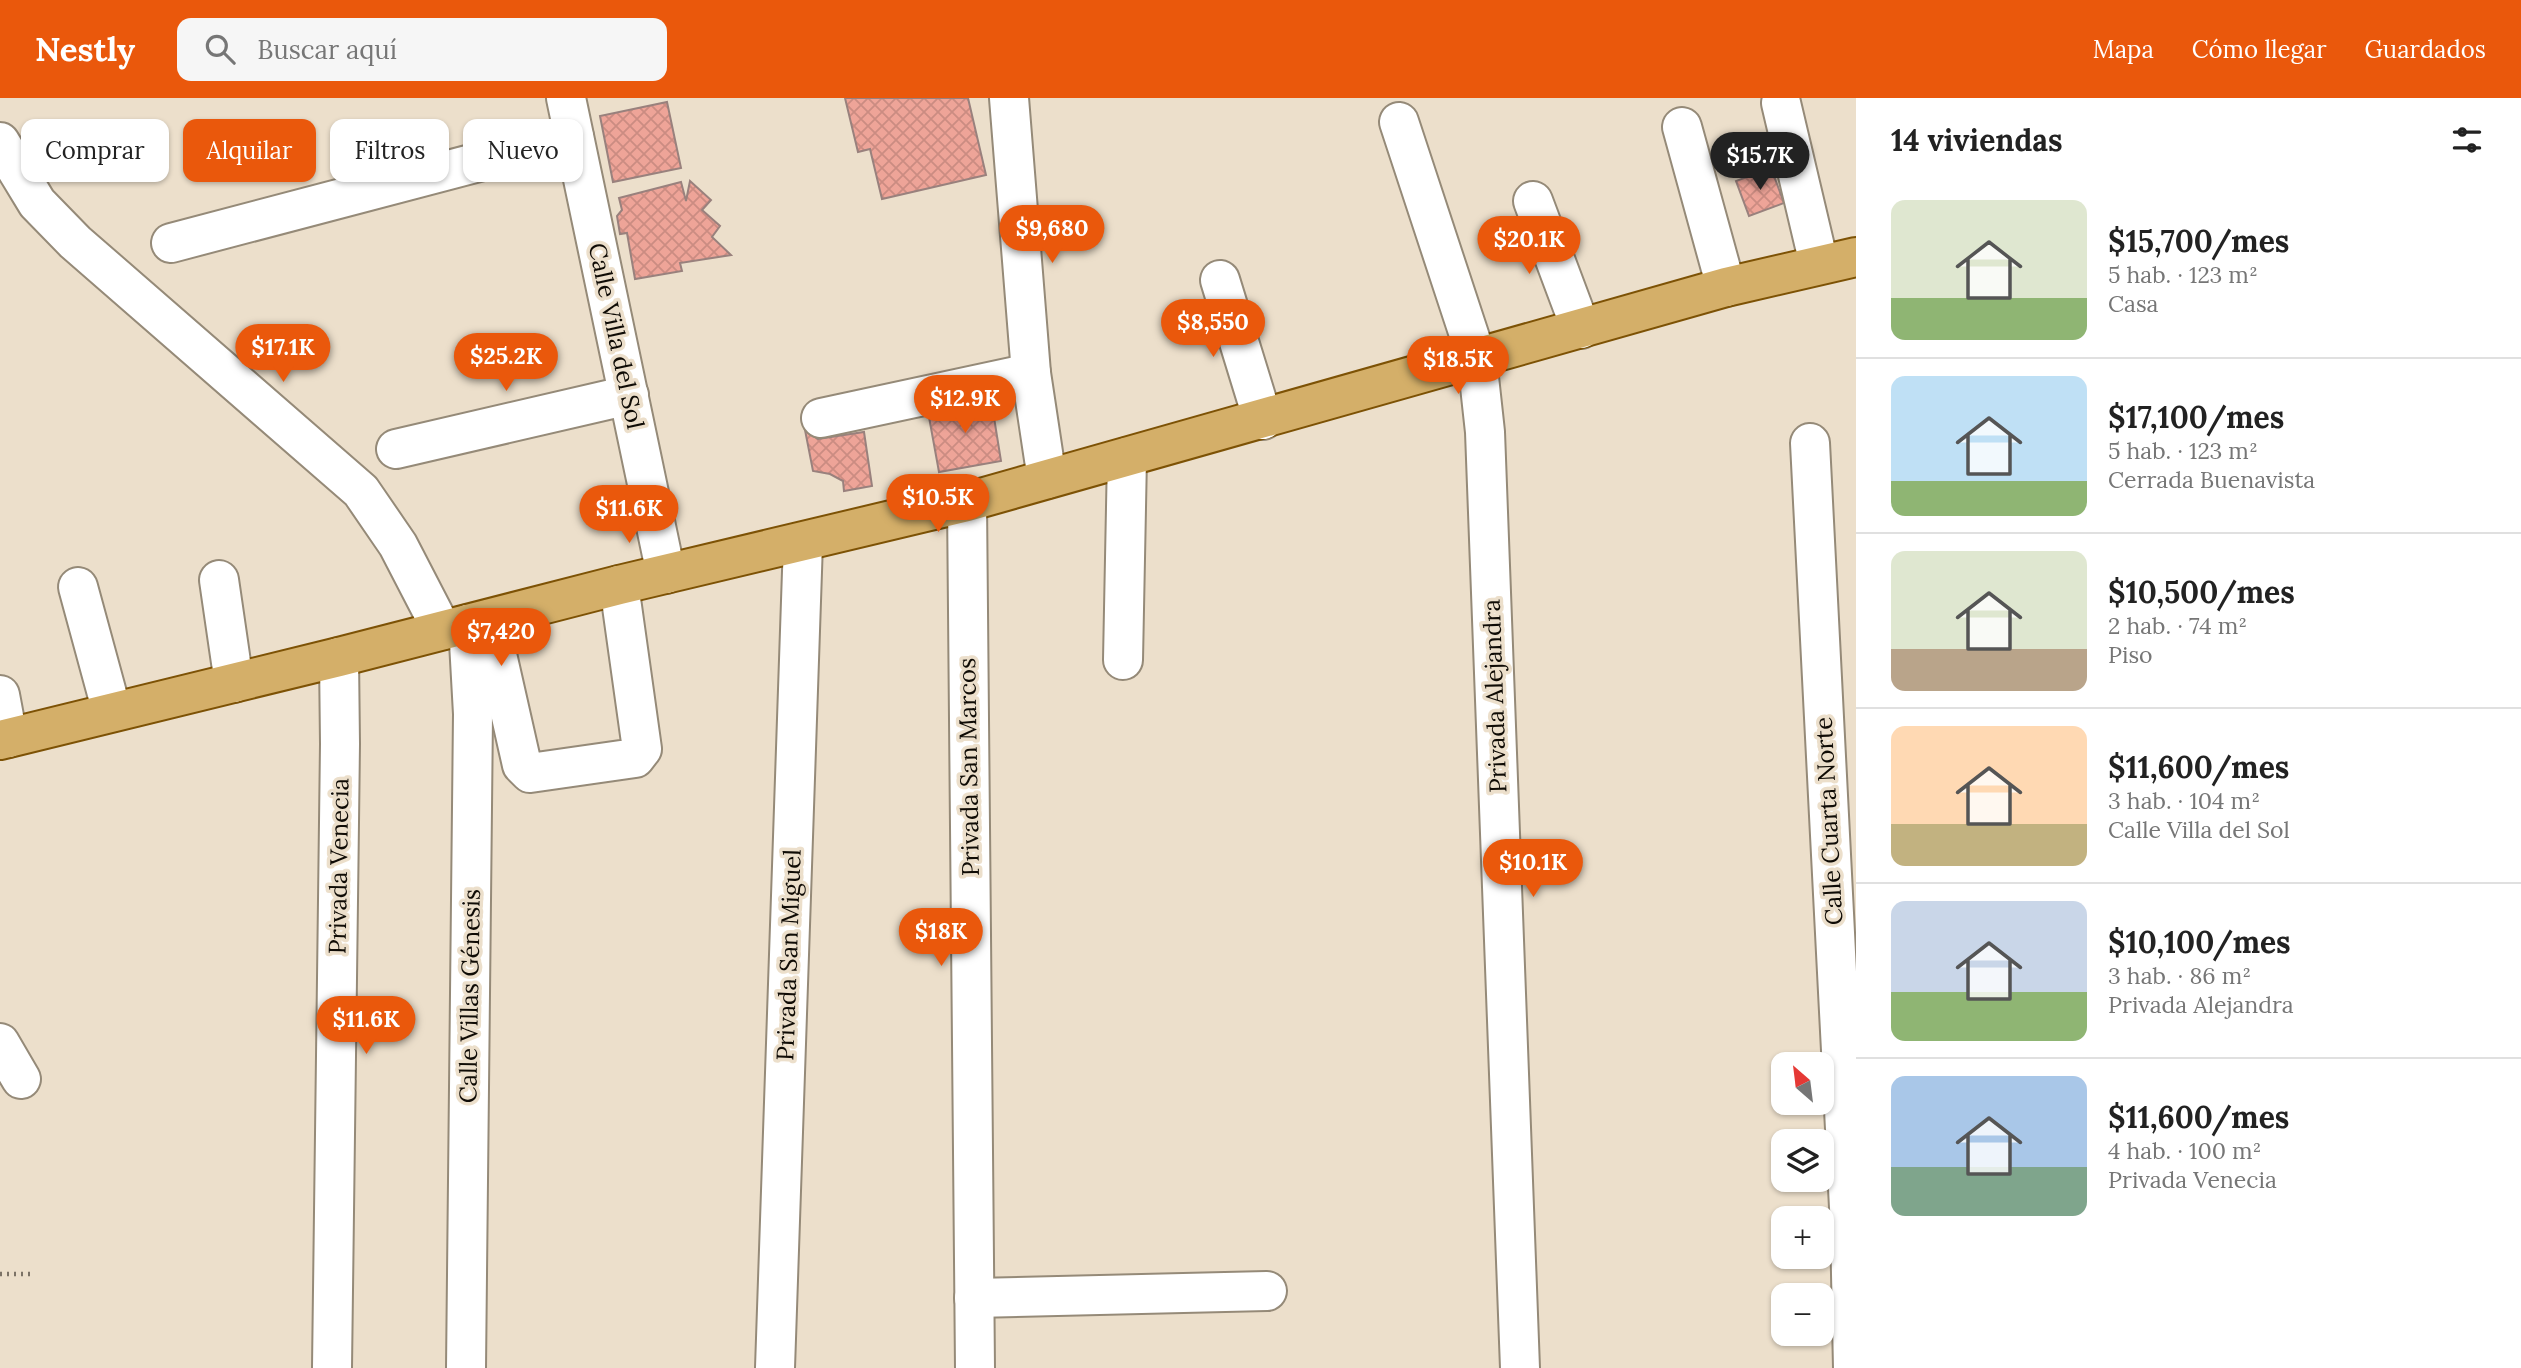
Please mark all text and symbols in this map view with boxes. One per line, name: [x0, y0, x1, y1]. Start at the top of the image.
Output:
search box: [177, 18, 667, 81]
text: Nestly: [35, 28, 135, 70]
icon: search: [201, 30, 239, 68]
text: Buscar aquí: [257, 33, 397, 66]
text: Mapa: [2093, 34, 2154, 65]
text: Cómo llegar: [2192, 34, 2327, 65]
text: Guardados: [2365, 34, 2486, 65]
chip: Comprar: [21, 119, 169, 182]
chip: Alquilar: [183, 119, 316, 182]
chip: Filtros: [330, 119, 449, 182]
chip: Nuevo: [463, 119, 583, 182]
text: 14 viviendas: [1891, 121, 2063, 159]
icon: filters: [2448, 121, 2486, 159]
pin: $15.7K: [1703, 132, 1817, 192]
text: $15.7K: [1726, 140, 1794, 169]
pin: $9,680: [995, 206, 1109, 265]
text: $9,680: [1015, 213, 1089, 242]
pin: $20.1K: [1472, 216, 1586, 276]
text: $15,700/mes: [2108, 222, 2289, 260]
text: $20.1K: [1493, 224, 1565, 253]
icon: home: [1947, 228, 2031, 312]
street label: Calle Villa del Sol: [582, 240, 651, 432]
text: 5 hab. · 123 m²: [2108, 260, 2258, 289]
text: Casa: [2108, 289, 2158, 318]
pin: $8,550: [1156, 300, 1270, 359]
text: $8,550: [1177, 307, 1249, 336]
pin: $17.1K: [226, 324, 340, 384]
text: $17.1K: [251, 332, 315, 361]
pin: $25.2K: [449, 334, 563, 393]
pin: $18.5K: [1401, 336, 1515, 396]
text: $25.2K: [470, 341, 542, 370]
text: $18.5K: [1423, 344, 1493, 373]
pin: $12.9K: [908, 376, 1022, 435]
text: $12.9K: [930, 383, 1000, 412]
text: $17,100/mes: [2108, 398, 2284, 436]
icon: home: [1947, 404, 2031, 488]
text: 5 hab. · 123 m²: [2108, 436, 2258, 465]
text: Cerrada Buenavista: [2108, 465, 2315, 494]
pin: $10.5K: [881, 474, 995, 534]
text: $10.5K: [902, 482, 974, 511]
pin: $11.6K: [572, 486, 686, 545]
text: $11.6K: [595, 493, 663, 522]
text: $10,500/mes: [2108, 573, 2295, 611]
icon: home: [1947, 579, 2031, 663]
street label: Privada Alejandra: [1476, 599, 1513, 793]
pin: $7,420: [444, 608, 558, 668]
text: 2 hab. · 74 m²: [2108, 611, 2247, 640]
text: $7,420: [467, 616, 535, 645]
text: Piso: [2108, 640, 2153, 669]
street label: Privada San Marcos: [951, 658, 986, 876]
street label: Calle Cuarta Norte: [1808, 716, 1849, 926]
text: $11,600/mes: [2108, 748, 2289, 786]
icon: home: [1947, 754, 2031, 838]
street label: Privada Venecia: [321, 778, 356, 954]
text: 3 hab. · 104 m²: [2108, 786, 2260, 815]
text: Calle Villa del Sol: [2108, 815, 2290, 844]
pin: $10.1K: [1476, 840, 1590, 899]
text: $10.1K: [1499, 847, 1567, 876]
street label: Privada San Miguel: [769, 849, 808, 1061]
street label: Calle Villas Génesis: [452, 889, 487, 1103]
pin: $18K: [900, 908, 982, 968]
text: $18K: [915, 916, 967, 945]
text: $10,100/mes: [2108, 923, 2291, 961]
icon: home: [1947, 929, 2031, 1013]
text: 3 hab. · 86 m²: [2108, 961, 2251, 990]
text: Privada Alejandra: [2108, 990, 2294, 1019]
pin: $11.6K: [309, 996, 423, 1056]
text: $11.6K: [332, 1004, 400, 1033]
north arrow: [1771, 1052, 1834, 1115]
map controls: [1771, 1052, 1834, 1346]
text: $11,600/mes: [2108, 1098, 2289, 1136]
icon: home: [1947, 1104, 2031, 1188]
button: layers: [1771, 1129, 1834, 1192]
text: 4 hab. · 100 m²: [2108, 1136, 2261, 1165]
text: Privada Venecia: [2108, 1165, 2277, 1194]
button: +: [1771, 1206, 1834, 1269]
button: −: [1771, 1283, 1834, 1346]

